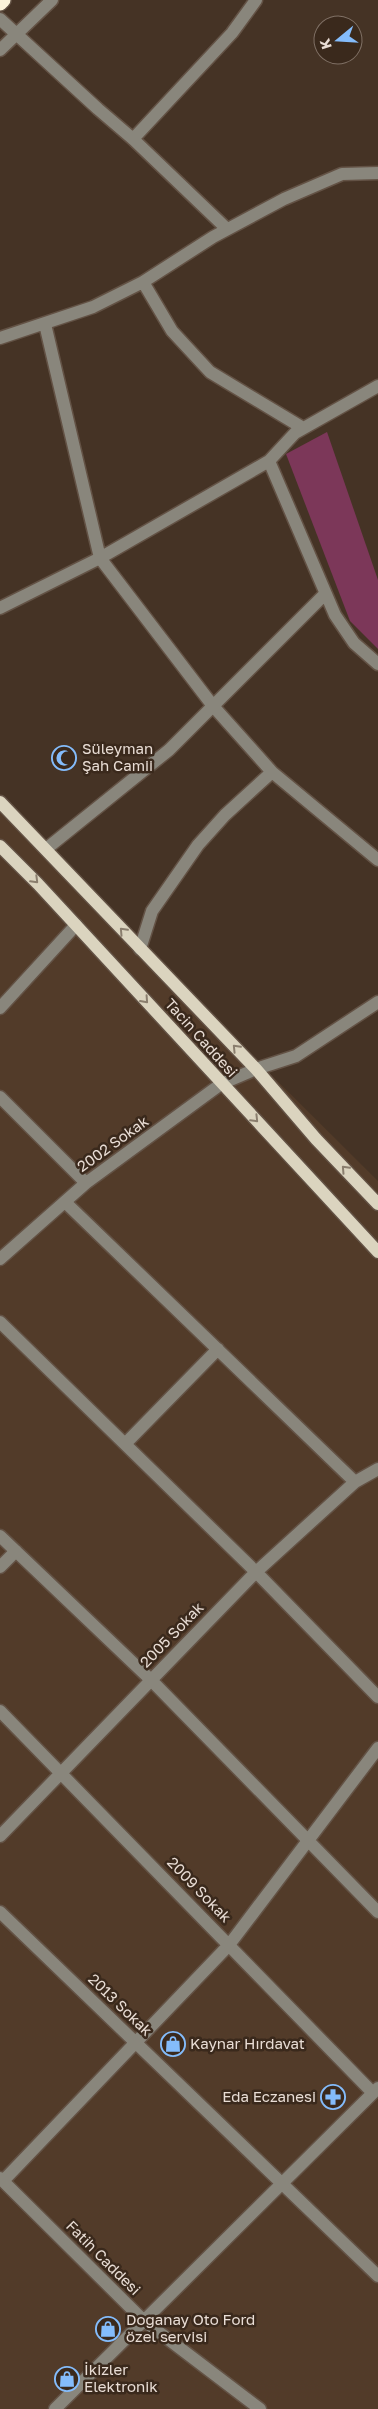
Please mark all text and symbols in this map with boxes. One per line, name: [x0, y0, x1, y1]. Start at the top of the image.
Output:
north arrow: [313, 15, 363, 65]
text: K: [316, 37, 335, 52]
place label: Süleyman Şah Camii: [82, 739, 153, 774]
mosque icon: Süleyman Şah Camii: [51, 745, 77, 771]
one-way arrow: [29, 875, 38, 884]
one-way arrow: [120, 928, 129, 937]
street label: Tacin Caddesi: [162, 994, 242, 1080]
one-way arrow: [139, 995, 148, 1004]
one-way arrow: [233, 1045, 242, 1054]
street label: 2002 Sokak: [73, 1111, 152, 1175]
one-way arrow: [249, 1114, 258, 1123]
one-way arrow: [342, 1165, 351, 1174]
street label: 2005 Sokak: [136, 1598, 207, 1671]
street label: 2009 Sokak: [164, 1853, 236, 1926]
street label: 2013 Sokak: [85, 1969, 157, 2039]
shop icon: Kaynar Hırdavat: [160, 2031, 186, 2057]
place label: Kaynar Hırdavat: [190, 2034, 305, 2052]
pharmacy icon: Eda Eczanesi: [320, 2084, 346, 2110]
place label: Eda Eczanesi: [222, 2087, 316, 2105]
street label: Fatih Caddesi: [63, 2216, 145, 2298]
place label: Doğanay Oto Ford özel servisi: [126, 2310, 255, 2345]
shop icon: Doğanay Oto Ford özel servisi: [95, 2316, 121, 2342]
place label: İkizler Elektronik: [84, 2360, 158, 2395]
shop icon: İkizler Elektronik: [54, 2366, 80, 2392]

